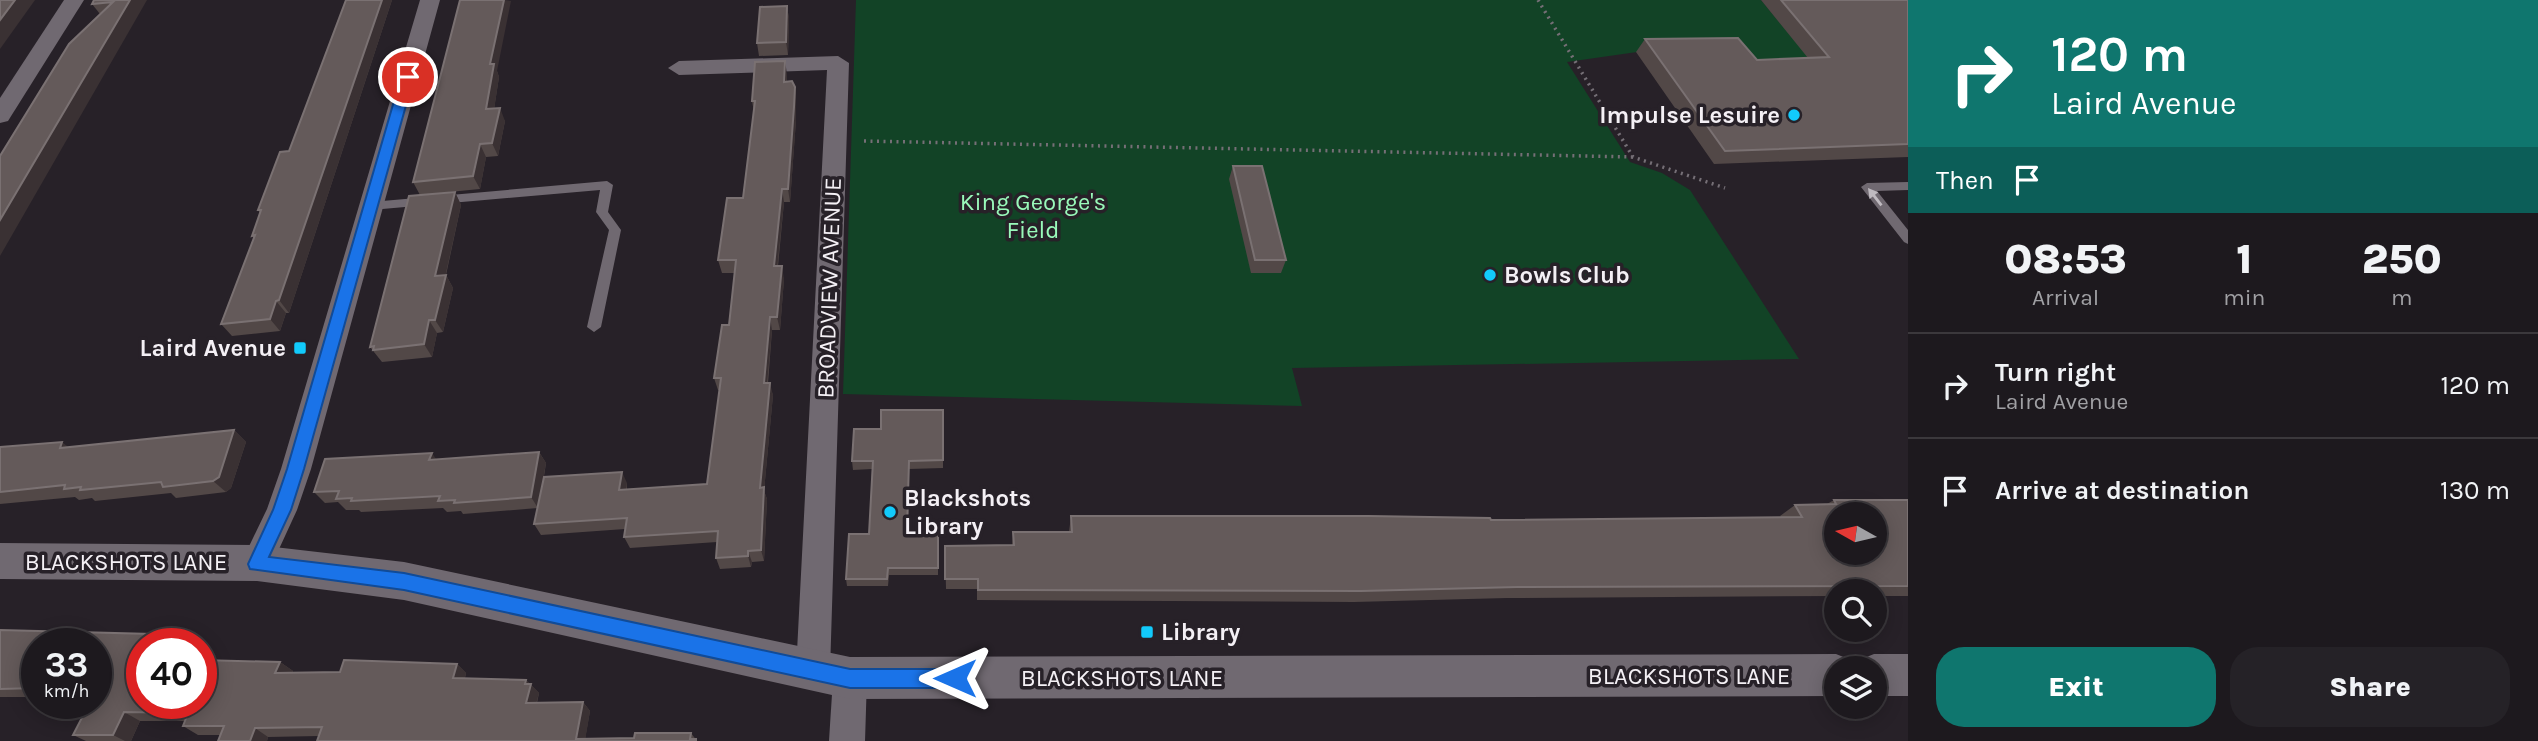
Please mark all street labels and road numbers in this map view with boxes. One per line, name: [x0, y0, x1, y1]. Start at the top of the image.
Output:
street label: BROADVIEW AVENUE: [811, 177, 847, 399]
street label: BLACKSHOTS LANE: [25, 548, 227, 576]
street label: BLACKSHOTS LANE: [1588, 662, 1790, 690]
street label: BLACKSHOTS LANE: [1021, 664, 1223, 692]

